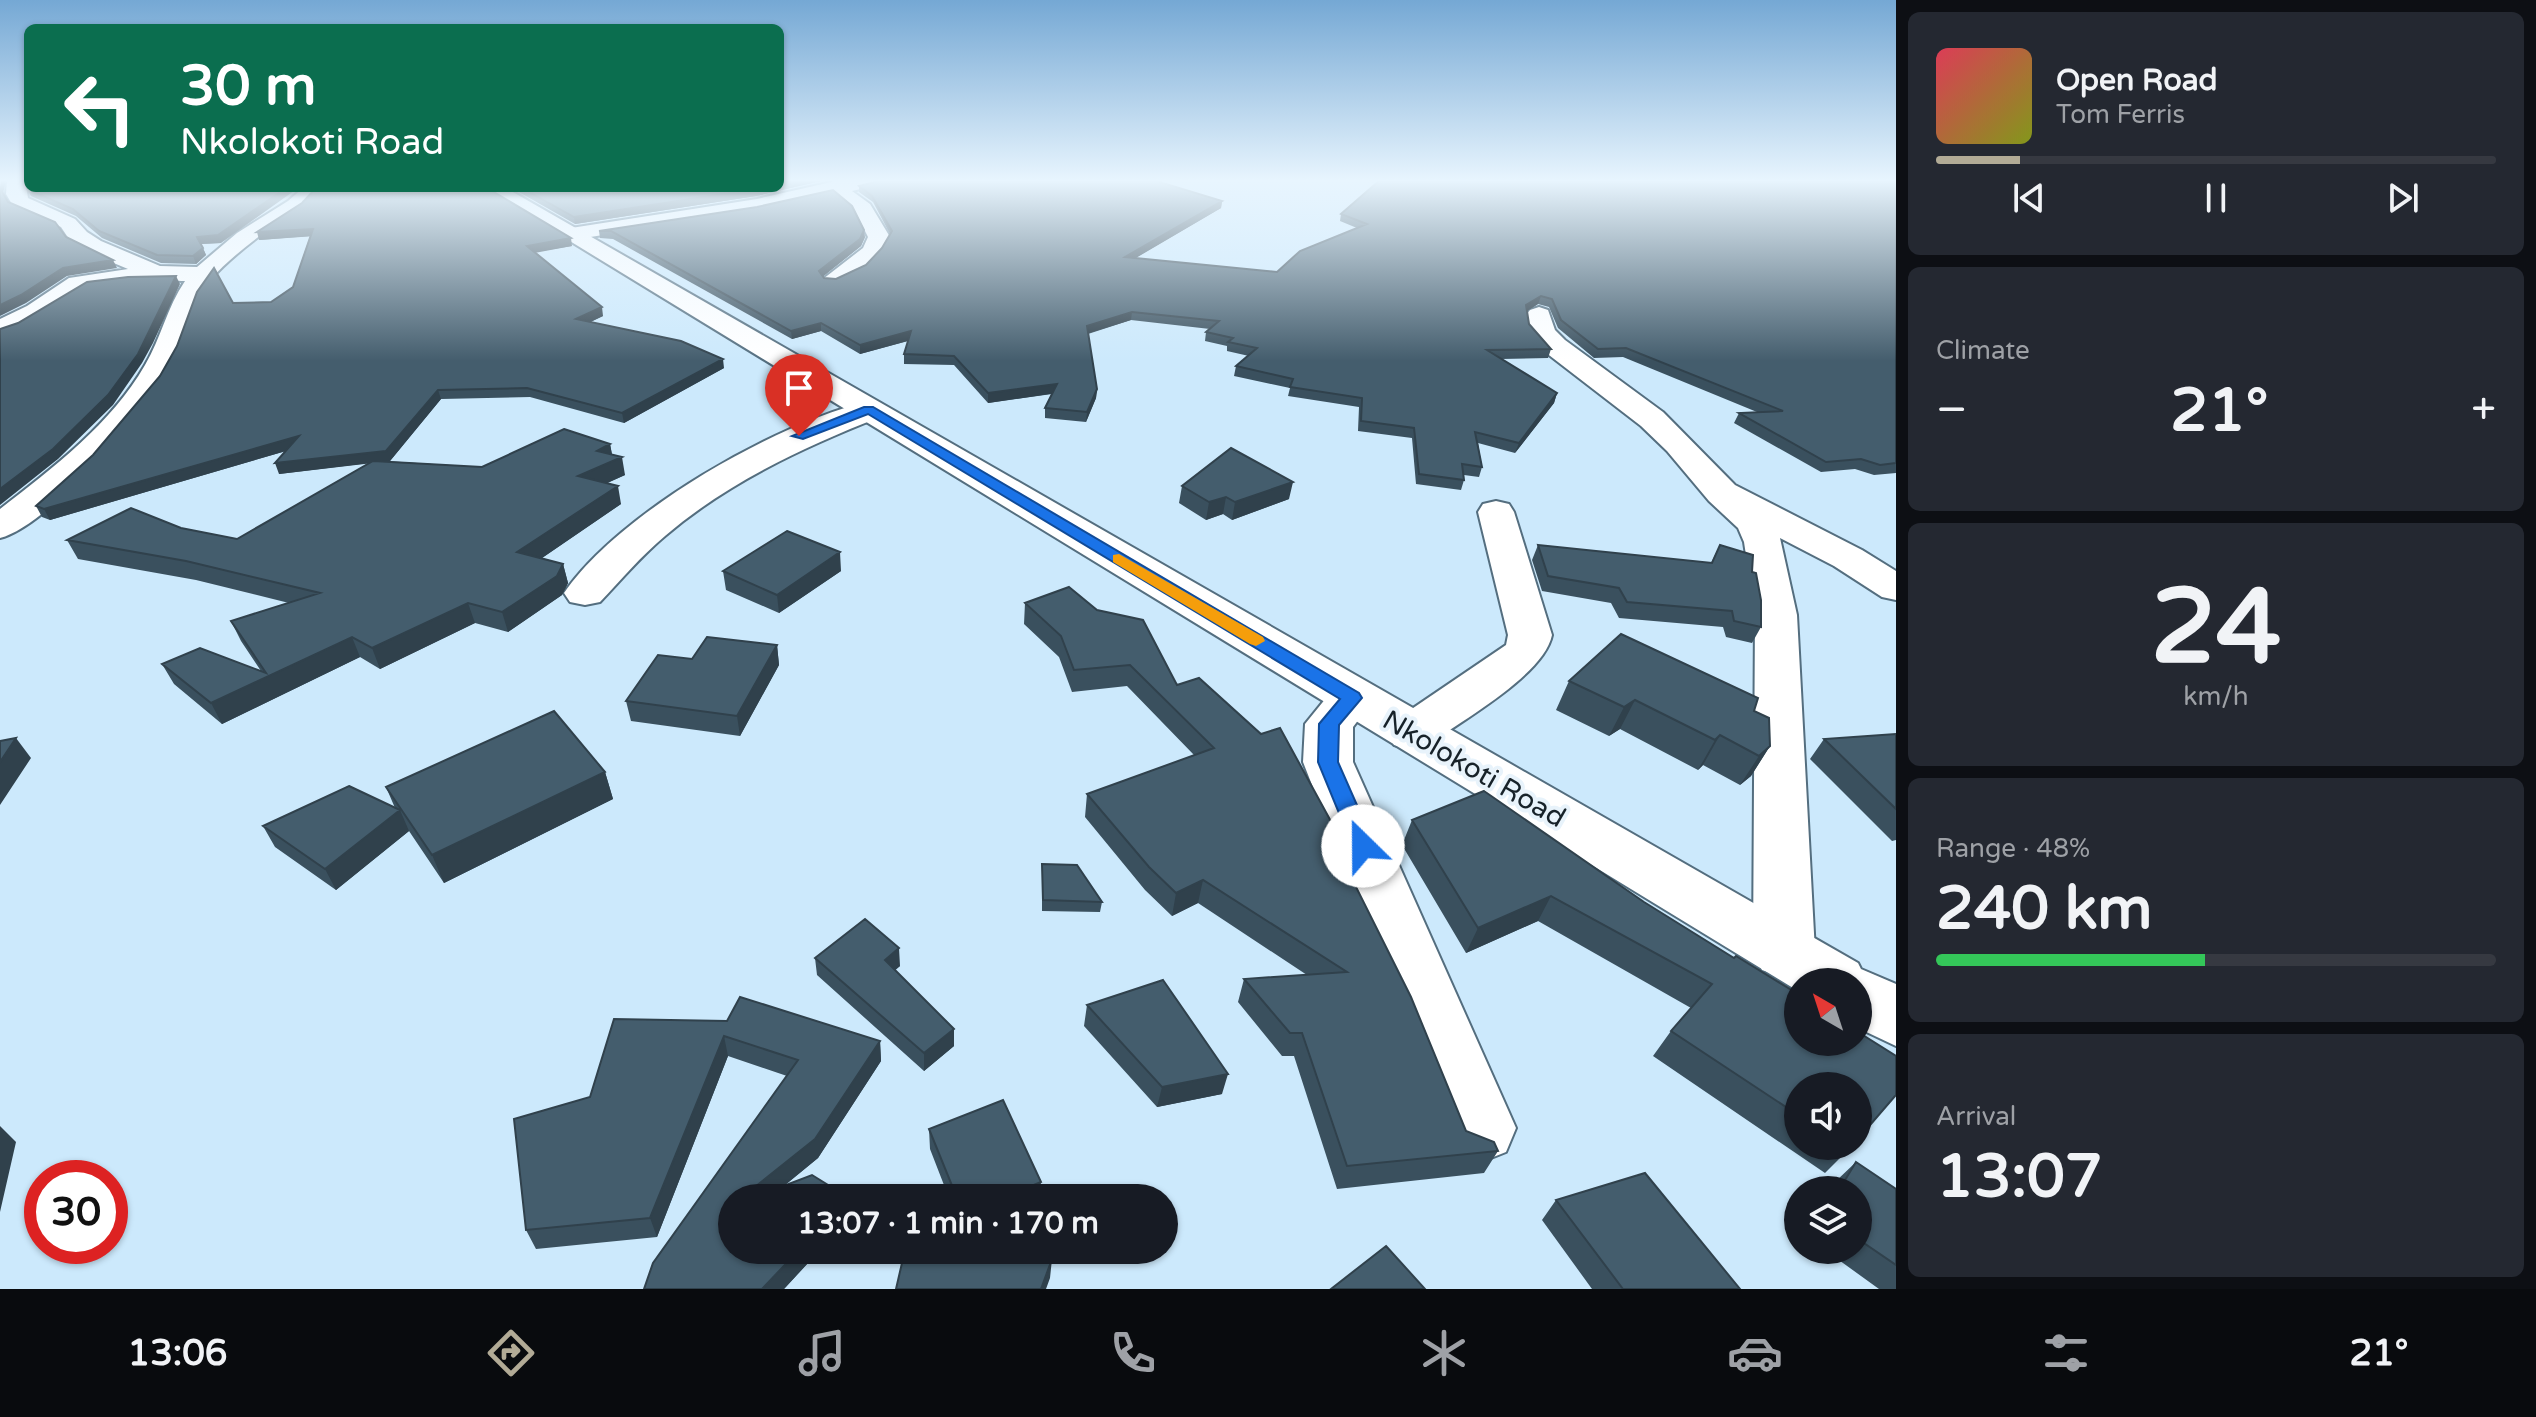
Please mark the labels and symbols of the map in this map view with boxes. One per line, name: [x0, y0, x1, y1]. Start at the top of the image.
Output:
pin: [765, 354, 833, 436]
street label: Nkolokoti Road: [1377, 703, 1571, 835]
position arrow: [1321, 804, 1405, 888]
north arrow: [1784, 968, 1872, 1056]
speed limit sign: 30: [24, 1160, 128, 1264]

